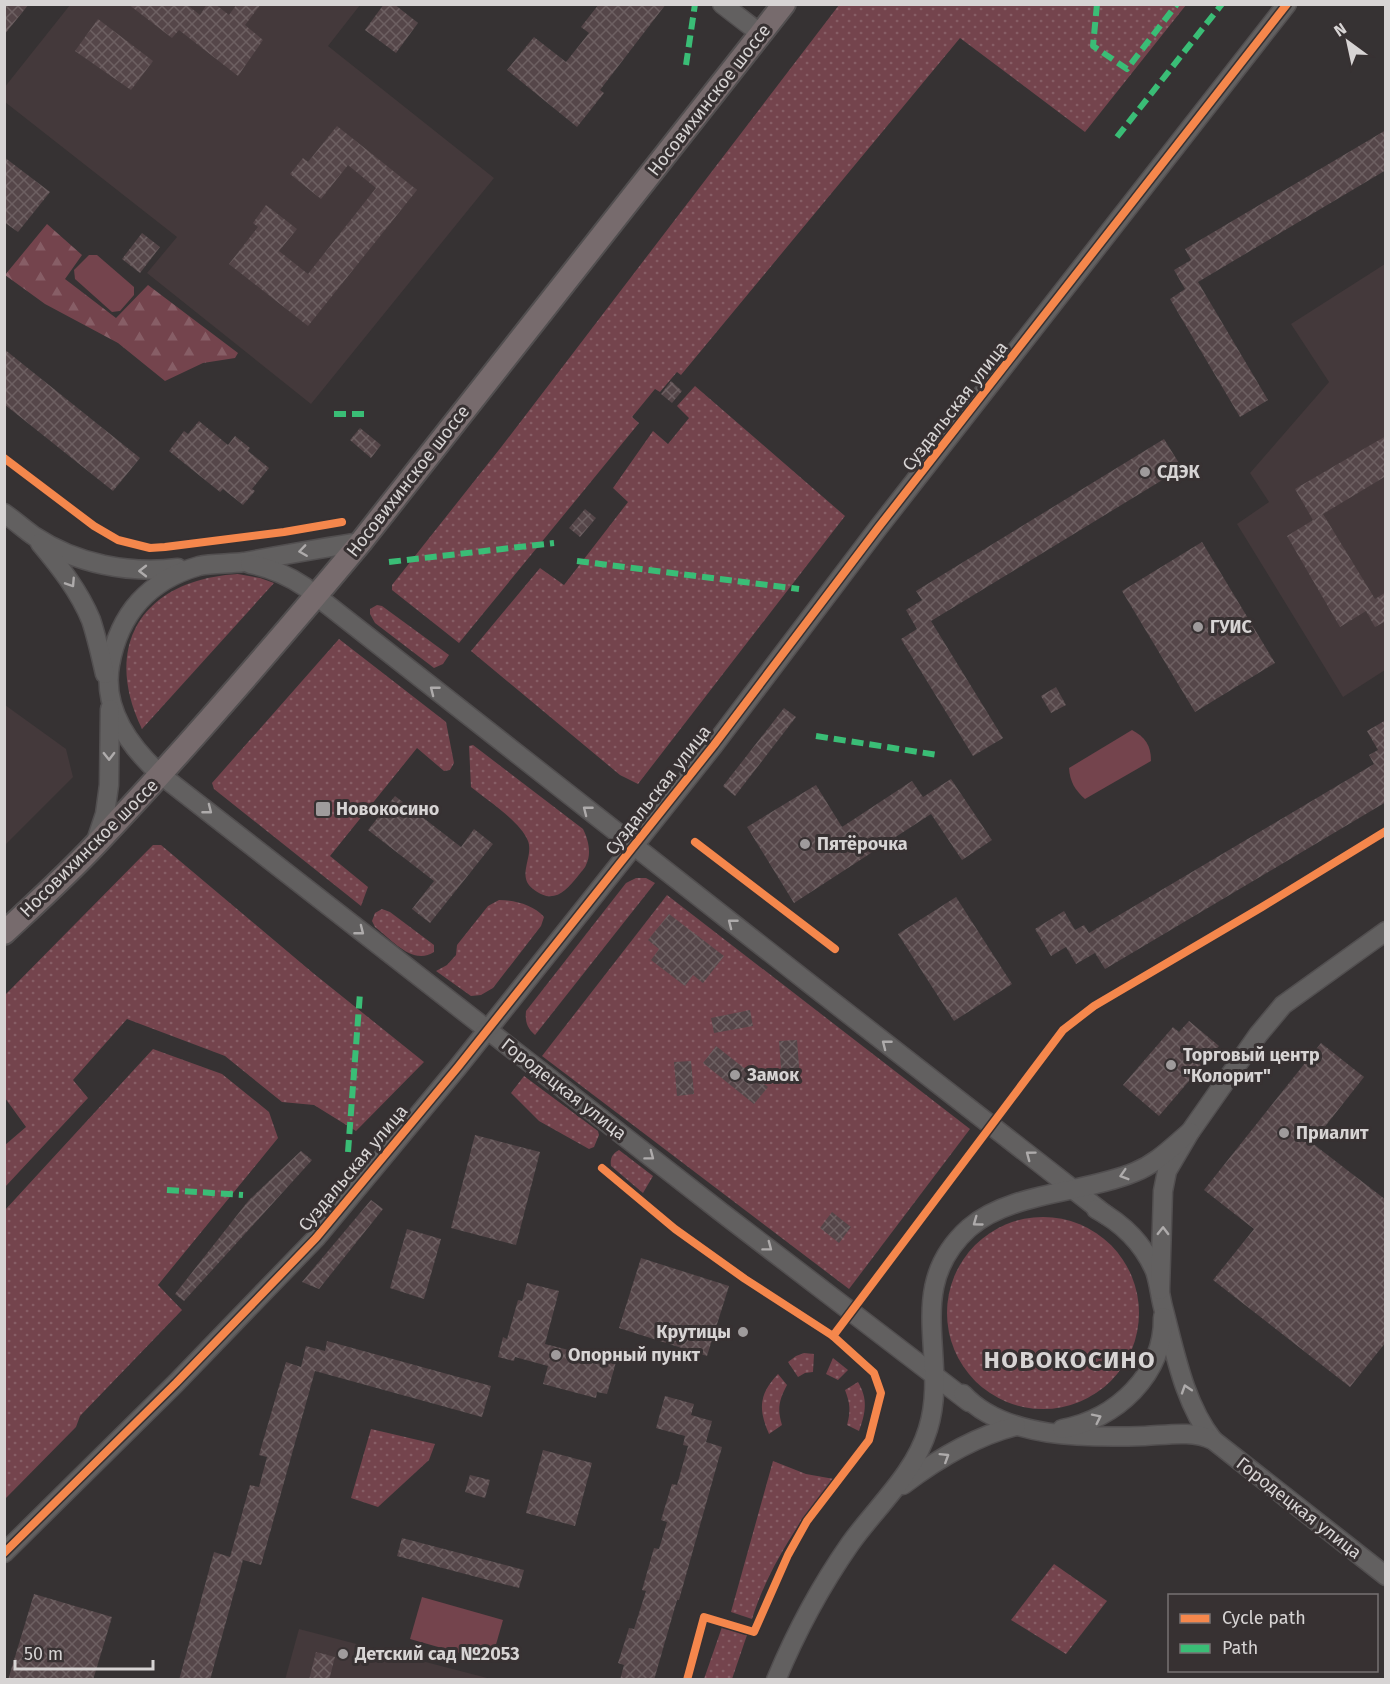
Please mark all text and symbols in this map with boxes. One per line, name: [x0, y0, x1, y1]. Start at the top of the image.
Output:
north arrow: [1318, 12, 1378, 72]
text: N: [1330, 19, 1350, 41]
street label: Носовихинское шоссе: [643, 20, 775, 180]
street label: Суздальская улица: [898, 337, 1012, 475]
street label: Носовихинское шоссе: [342, 401, 474, 561]
place label: СДЭК: [1157, 461, 1200, 483]
marker: СДЭК: [1138, 465, 1152, 479]
one-way arrow: [299, 545, 308, 557]
one-way arrow: [138, 565, 147, 577]
one-way arrow: [64, 576, 75, 587]
place label: ГУИС: [1210, 616, 1252, 638]
marker: ГУИС: [1191, 620, 1205, 634]
one-way arrow: [430, 686, 441, 697]
street label: Суздальская улица: [601, 721, 715, 859]
one-way arrow: [103, 752, 116, 761]
street label: Носовихинское шоссе: [15, 774, 163, 922]
place label: Новокосино: [336, 798, 439, 820]
marker: Новокосино: [314, 800, 332, 818]
one-way arrow: [201, 803, 212, 814]
one-way arrow: [583, 806, 594, 817]
place label: Пятёрочка: [817, 833, 908, 855]
marker: Пятёрочка: [798, 837, 812, 851]
one-way arrow: [728, 920, 739, 931]
one-way arrow: [354, 924, 365, 935]
street label: Городецкая улица: [497, 1033, 631, 1145]
one-way arrow: [881, 1040, 892, 1051]
place label: Торговый центр "Колорит": [1183, 1044, 1320, 1087]
marker: Торговый центр "Колорит": [1164, 1058, 1178, 1072]
place label: Замок: [746, 1064, 799, 1086]
marker: Замок: [728, 1068, 742, 1082]
street label: Суздальская улица: [294, 1100, 412, 1236]
place label: Приалит: [1296, 1122, 1369, 1144]
marker: Приалит: [1277, 1126, 1291, 1140]
one-way arrow: [644, 1149, 655, 1160]
one-way arrow: [1025, 1151, 1036, 1162]
one-way arrow: [1119, 1168, 1130, 1180]
one-way arrow: [973, 1215, 984, 1226]
one-way arrow: [1157, 1227, 1169, 1236]
one-way arrow: [761, 1240, 772, 1251]
place label: Крутицы: [656, 1321, 731, 1343]
marker: Крутицы: [736, 1325, 750, 1339]
place label: Опорный пункт: [568, 1344, 701, 1366]
district label: НОВОКОСИНО: [984, 1346, 1156, 1374]
marker: Опорный пункт: [549, 1348, 563, 1362]
one-way arrow: [1181, 1384, 1194, 1395]
one-way arrow: [1091, 1414, 1102, 1425]
street label: Городецкая улица: [1232, 1452, 1366, 1564]
one-way arrow: [939, 1453, 949, 1465]
legend: [1168, 1594, 1378, 1672]
text: Cycle path: [1222, 1607, 1306, 1629]
scale bar: [15, 1633, 153, 1671]
text: Path: [1222, 1637, 1258, 1659]
text: 50 m: [24, 1643, 63, 1665]
place label: Детский сад №2053: [354, 1643, 520, 1665]
marker: Детский сад №2053: [336, 1647, 350, 1661]

